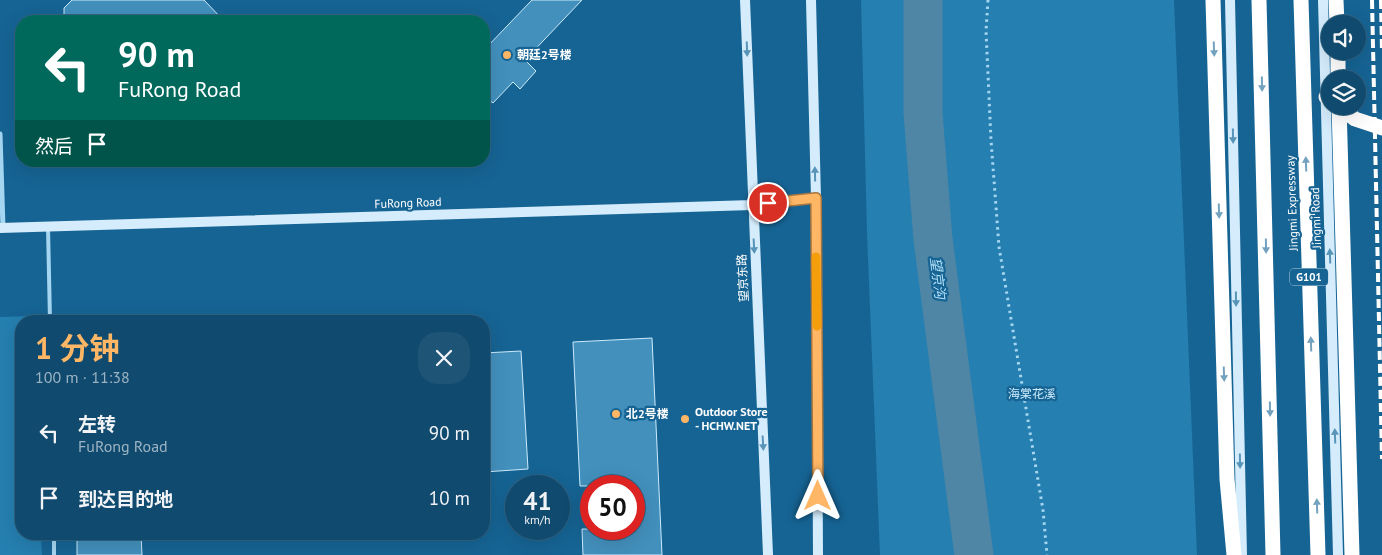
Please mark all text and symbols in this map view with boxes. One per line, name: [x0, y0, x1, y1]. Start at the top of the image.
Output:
map controls: [1321, 15, 1366, 115]
button: sound: [1321, 15, 1366, 60]
text: 90 m: [118, 31, 195, 77]
icon: left: [35, 35, 100, 100]
one-way arrow: [743, 41, 751, 57]
one-way arrow: [1210, 41, 1218, 57]
place label: 朝廷2号楼: [517, 47, 572, 62]
marker: 朝廷2号楼: [501, 49, 513, 61]
button: layers: [1321, 70, 1366, 115]
text: FuRong Road: [118, 75, 241, 103]
one-way arrow: [1258, 76, 1266, 92]
one-way arrow: [1229, 128, 1237, 144]
icon: arrive: [83, 130, 111, 158]
text: 然后: [35, 134, 73, 158]
street label: Jingmi Expressway: [1282, 155, 1301, 252]
one-way arrow: [1302, 156, 1310, 172]
one-way arrow: [811, 166, 819, 182]
pin: [747, 182, 789, 224]
street label: Jingmi Road: [1307, 187, 1324, 250]
icon: arrive: [754, 189, 782, 217]
street label: FuRong Road: [374, 194, 442, 211]
one-way arrow: [1215, 203, 1223, 219]
one-way arrow: [751, 238, 759, 254]
one-way arrow: [1262, 238, 1270, 254]
one-way arrow: [1326, 248, 1334, 264]
street label: 望京东路: [734, 254, 751, 302]
water label: 望京沟: [927, 256, 950, 302]
road number: G101: [1290, 268, 1328, 286]
one-way arrow: [1233, 291, 1241, 307]
text: 1 分钟: [35, 328, 120, 367]
button: close: [418, 332, 470, 384]
one-way arrow: [1307, 336, 1315, 352]
one-way arrow: [1220, 366, 1228, 382]
text: 100 m · 11:38: [35, 367, 130, 387]
park label: 海棠花溪: [1008, 386, 1056, 401]
one-way arrow: [1266, 401, 1274, 417]
place label: Outdoor Store - HCHW.NET: [695, 404, 768, 433]
place label: 北2号楼: [626, 406, 669, 421]
marker: 北2号楼: [610, 408, 622, 420]
text: 左转: [78, 412, 116, 436]
marker: Outdoor Store - HCHW.NET: [679, 413, 691, 425]
icon: left: [35, 419, 63, 447]
text: 90 m: [429, 421, 470, 445]
one-way arrow: [1331, 428, 1339, 444]
text: FuRong Road: [78, 436, 168, 456]
one-way arrow: [760, 436, 768, 452]
one-way arrow: [1236, 453, 1244, 469]
position arrow: [791, 469, 843, 521]
speed limit sign: 50: [580, 475, 645, 540]
icon: arrive: [35, 484, 63, 512]
text: 41: [523, 485, 552, 517]
text: 10 m: [429, 486, 470, 510]
text: 到达目的地: [78, 487, 173, 511]
one-way arrow: [1312, 498, 1320, 514]
text: km/h: [524, 512, 551, 527]

